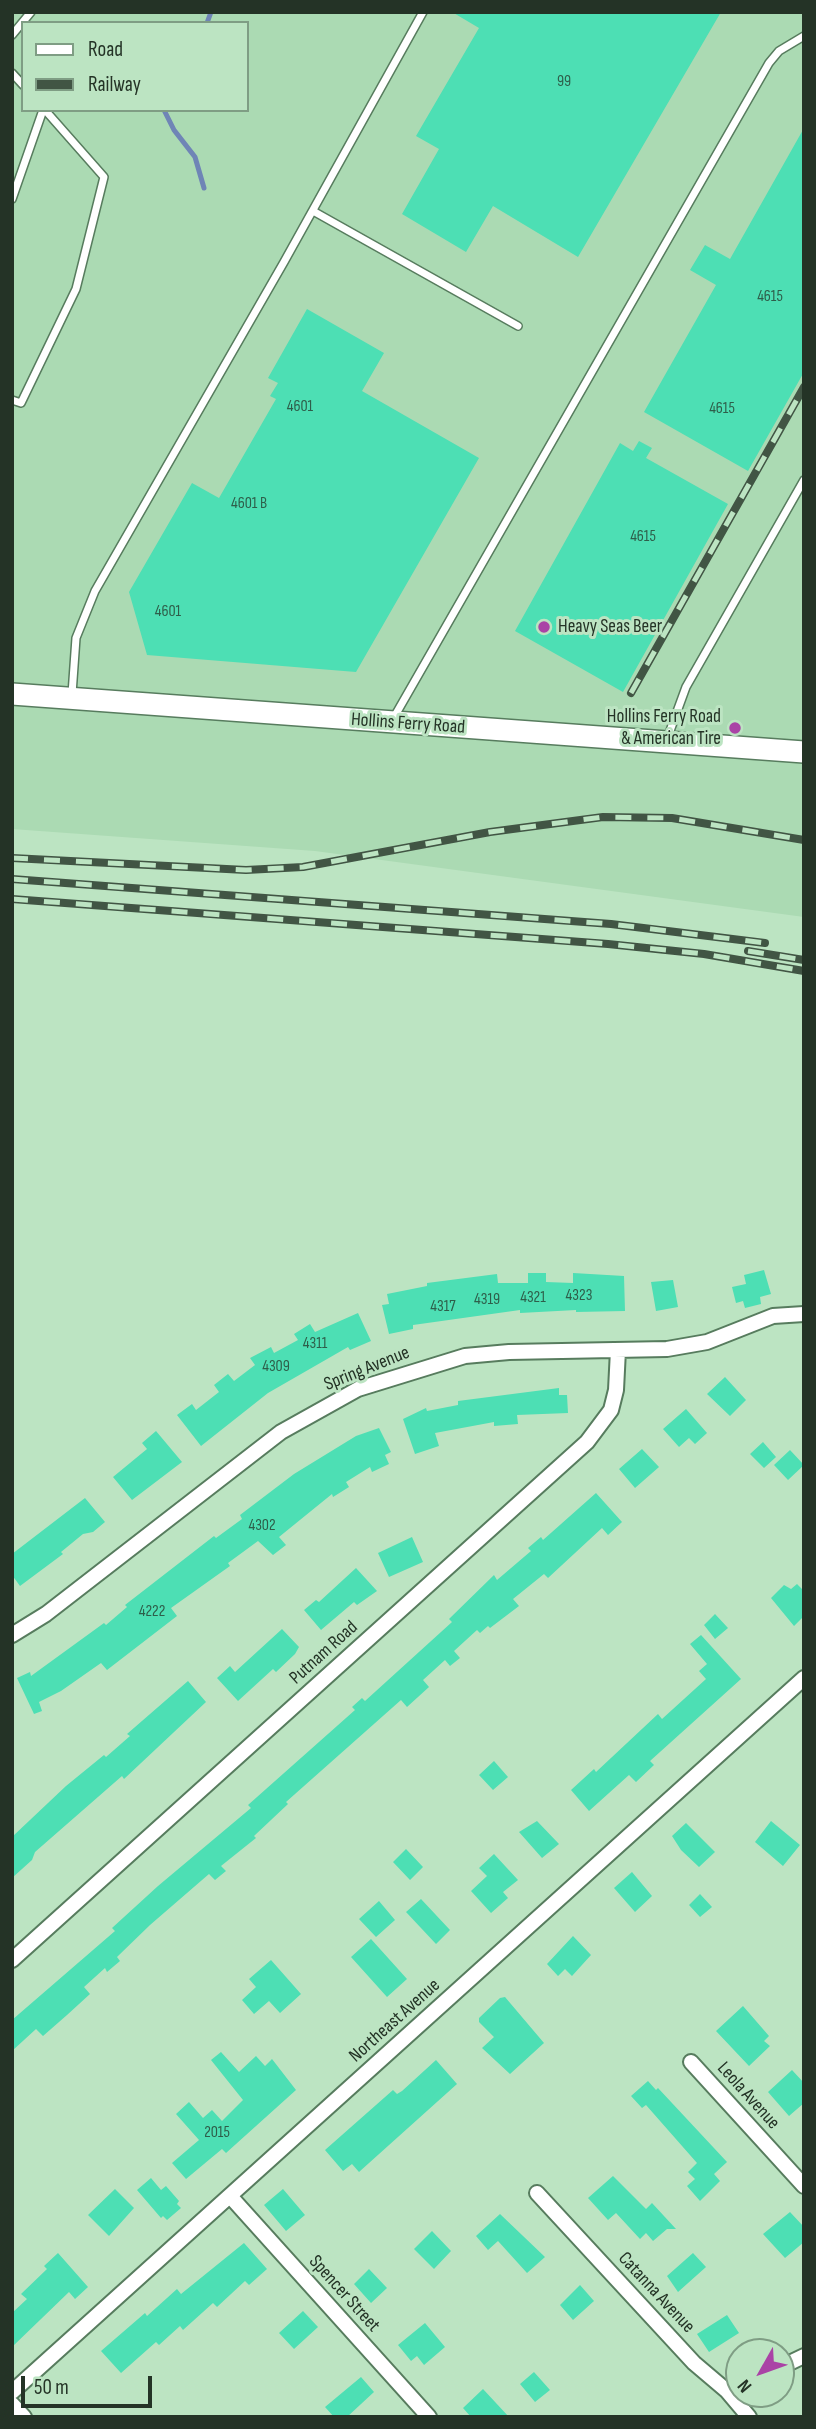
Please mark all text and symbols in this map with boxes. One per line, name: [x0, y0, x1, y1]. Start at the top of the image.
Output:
legend: [21, 21, 248, 112]
text: Road: [88, 37, 123, 62]
text: Railway: [88, 72, 141, 97]
house number: 99: [557, 72, 571, 92]
house number: 4615: [757, 287, 783, 307]
house number: 4601: [287, 397, 313, 417]
house number: 4615: [709, 399, 735, 419]
house number: 4601 B: [231, 494, 267, 514]
house number: 4615: [630, 527, 656, 547]
house number: 4601: [155, 602, 181, 622]
place label: Heavy Seas Beer: [558, 616, 662, 638]
marker: Heavy Seas Beer: [536, 619, 552, 635]
place label: Hollins Ferry Road & American Tire: [607, 706, 721, 750]
street label: Hollins Ferry Road: [350, 709, 466, 739]
marker: Hollins Ferry Road & American Tire: [727, 720, 743, 736]
house number: 4323: [566, 1286, 592, 1306]
house number: 4321: [520, 1288, 546, 1308]
house number: 4319: [474, 1290, 500, 1310]
house number: 4317: [430, 1297, 456, 1317]
house number: 4311: [303, 1334, 327, 1354]
street label: Spring Avenue: [321, 1342, 413, 1396]
house number: 4309: [262, 1357, 290, 1377]
house number: 4302: [248, 1516, 276, 1536]
house number: 4222: [139, 1602, 165, 1622]
street label: Putnam Road: [285, 1616, 363, 1690]
street label: Northeast Avenue: [345, 1974, 445, 2068]
street label: Leola Avenue: [712, 2058, 784, 2134]
house number: 2015: [204, 2123, 230, 2143]
street label: Catanna Avenue: [613, 2248, 699, 2338]
street label: Spencer Street: [304, 2251, 384, 2337]
north arrow: [725, 2338, 795, 2408]
scale bar: [24, 2362, 156, 2406]
text: N: [733, 2374, 757, 2397]
text: 50 m: [34, 2375, 69, 2400]

